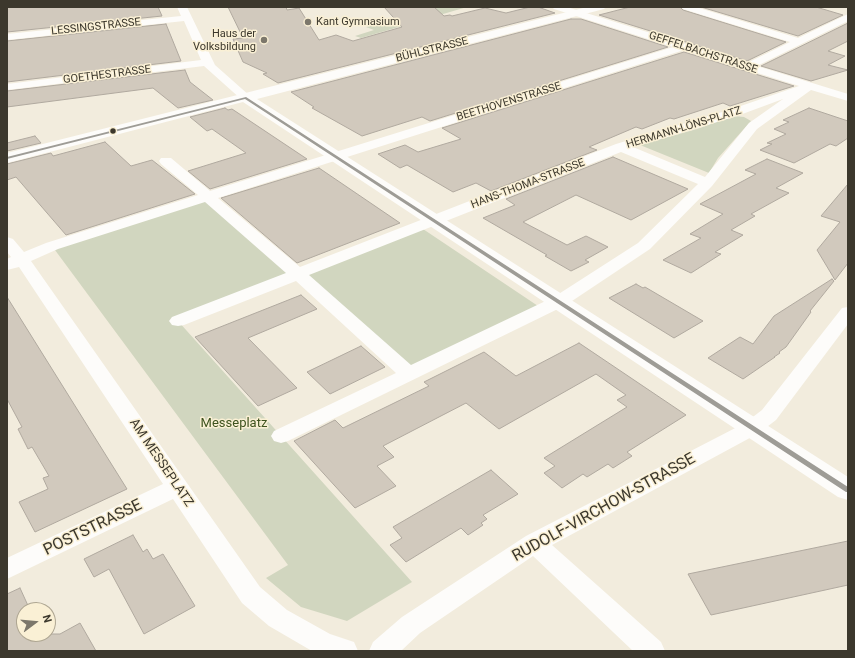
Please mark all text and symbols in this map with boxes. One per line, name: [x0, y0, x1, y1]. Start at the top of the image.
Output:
place label: Kant Gymnasium: [316, 15, 400, 29]
street label: LESSINGSTRASSE: [51, 16, 141, 38]
marker: Kant Gymnasium: [303, 17, 313, 27]
place label: Haus der Volksbildung: [193, 27, 256, 53]
street label: GEFFELBACHSTRASSE: [647, 29, 759, 77]
marker: Haus der Volksbildung: [259, 35, 269, 45]
street label: BÜHLSTRASSE: [394, 35, 470, 65]
street label: GOETHESTRASSE: [62, 63, 152, 87]
street label: BEETHOVENSTRASSE: [455, 80, 563, 124]
street label: HERMANN-LÖNS-PLATZ: [625, 104, 743, 152]
unlabelled marker: [108, 126, 118, 136]
street label: HANS-THOMA-STRASSE: [469, 156, 587, 212]
street label: AM MESSEPLATZ: [126, 416, 196, 510]
park label: Messeplatz: [201, 416, 267, 432]
street label: RUDOLF-VIRCHOW-STRASSE: [509, 450, 699, 566]
street label: POSTSTRASSE: [40, 496, 146, 560]
north arrow: [16, 602, 56, 642]
text: N: [40, 613, 54, 624]

